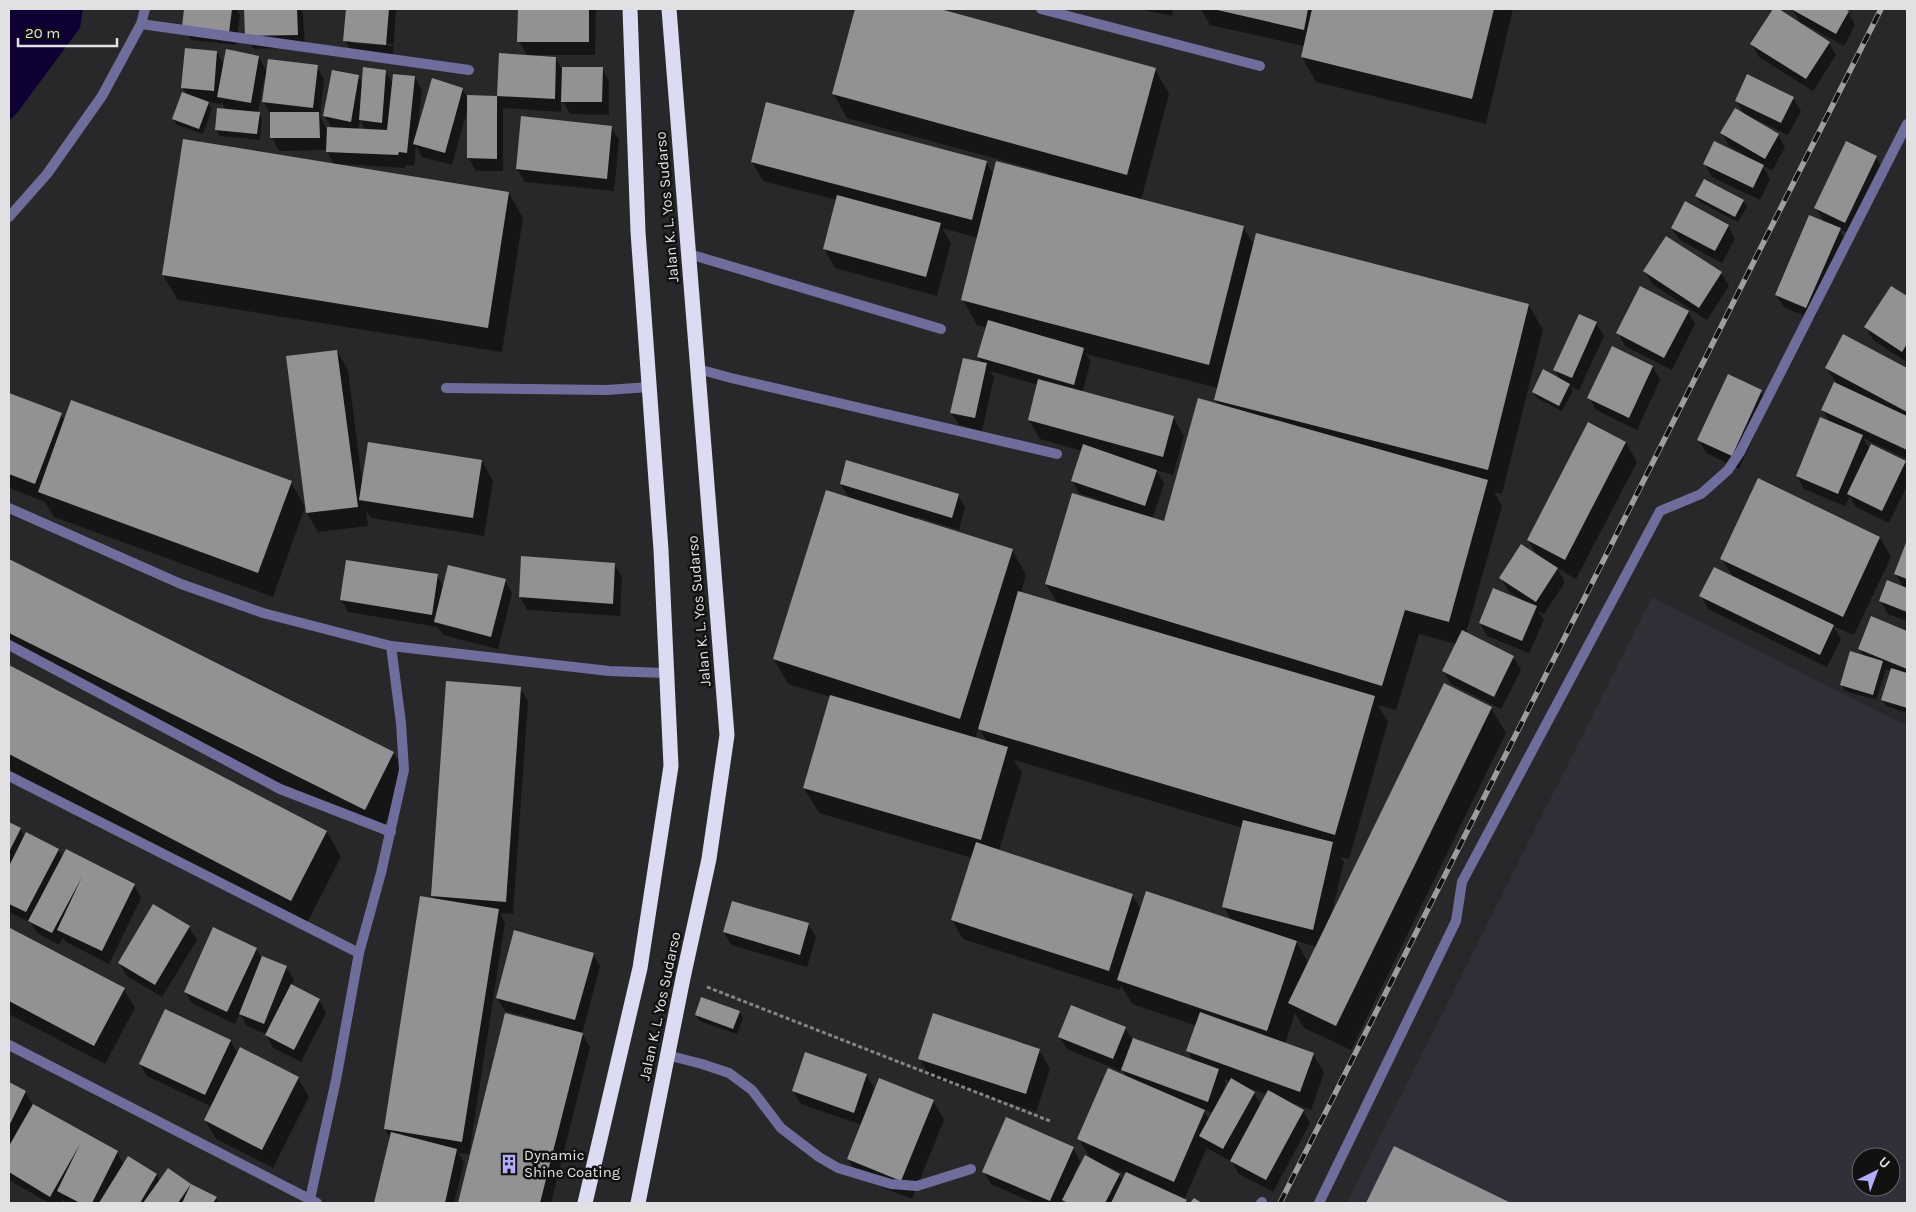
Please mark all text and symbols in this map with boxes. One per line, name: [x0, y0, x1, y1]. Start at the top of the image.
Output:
scale bar: [18, 15, 116, 47]
text: 20 m: [25, 24, 60, 42]
street label: Jalan K. L. Yos Sudarso: [651, 131, 683, 283]
street label: Jalan K. L. Yos Sudarso: [683, 535, 715, 687]
street label: Jalan K. L. Yos Sudarso: [635, 930, 685, 1082]
place label: Dynamic Shine Coating: [524, 1146, 621, 1181]
north arrow: [1851, 1147, 1901, 1197]
building icon: Dynamic Shine Coating: [498, 1153, 520, 1175]
text: U: [1875, 1153, 1894, 1172]

